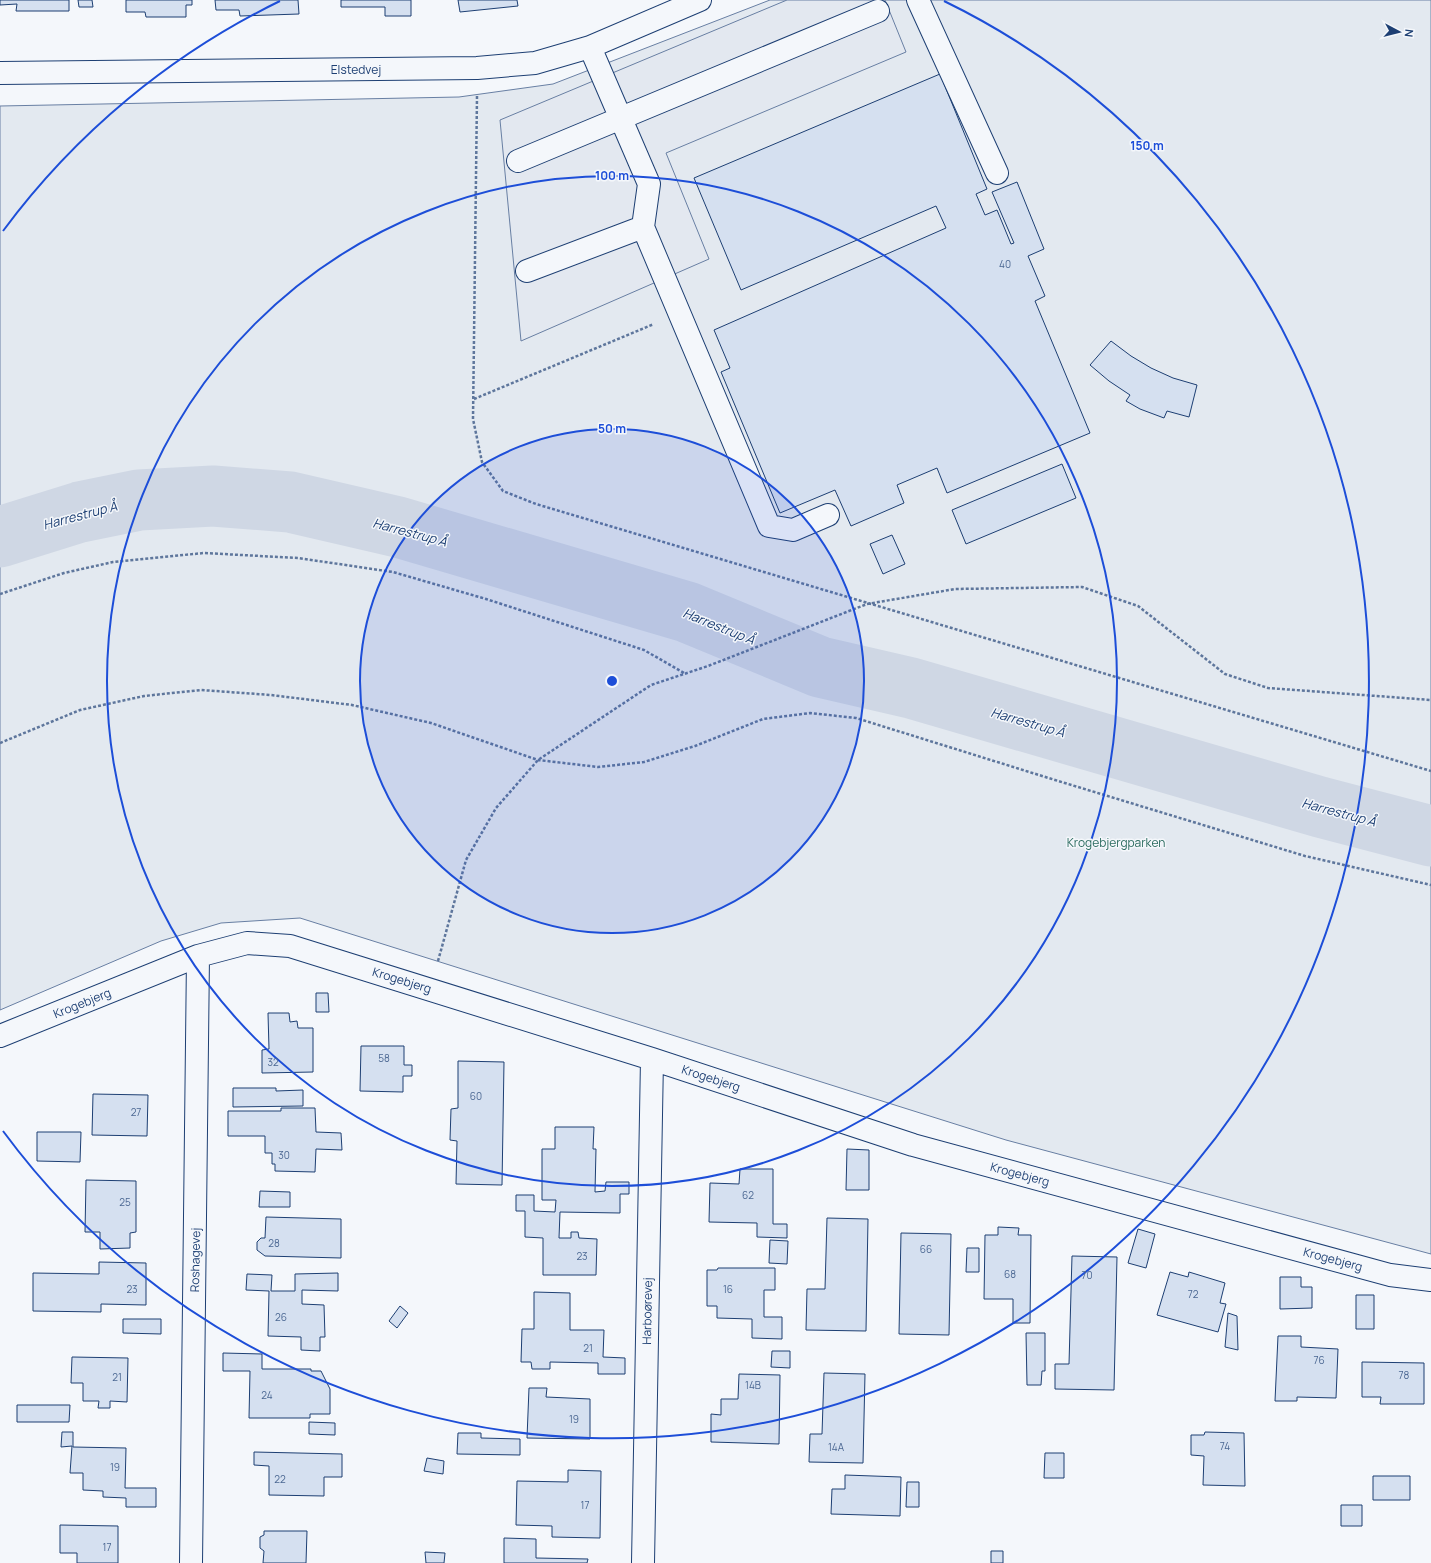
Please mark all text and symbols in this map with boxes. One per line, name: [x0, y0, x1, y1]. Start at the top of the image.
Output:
north arrow: [1379, 12, 1419, 52]
text: N: [1401, 28, 1417, 38]
street label: Elstedvej: [331, 61, 381, 78]
text: 150 m: [1130, 137, 1164, 154]
text: 100 m: [595, 167, 629, 184]
house number: 40: [999, 257, 1011, 271]
text: 50 m: [598, 420, 626, 437]
water label: Harrestrup Å: [41, 496, 120, 534]
water label: Harrestrup Å: [371, 513, 450, 551]
water label: Harrestrup Å: [680, 603, 758, 649]
centre of rings: [605, 674, 619, 688]
water label: Harrestrup Å: [989, 703, 1068, 741]
water label: Harrestrup Å: [1300, 793, 1379, 831]
park label: Krogebjergparken: [1067, 834, 1165, 851]
street label: Krogebjerg: [370, 963, 434, 997]
street label: Krogebjerg: [51, 984, 113, 1022]
house number: 58: [378, 1051, 390, 1065]
house number: 32: [267, 1055, 279, 1069]
street label: Krogebjerg: [679, 1061, 743, 1095]
house number: 60: [470, 1089, 482, 1103]
house number: 27: [131, 1105, 141, 1119]
house number: 30: [278, 1148, 290, 1162]
street label: Krogebjerg: [988, 1158, 1052, 1190]
house number: 62: [742, 1188, 754, 1202]
house number: 25: [119, 1195, 131, 1209]
street label: Roshagevej: [186, 1228, 204, 1292]
house number: 28: [268, 1236, 280, 1250]
house number: 66: [920, 1242, 932, 1256]
street label: Krogebjerg: [1301, 1243, 1365, 1275]
house number: 23: [576, 1249, 588, 1263]
house number: 68: [1004, 1267, 1016, 1281]
house number: 70: [1081, 1268, 1093, 1282]
street label: Harboørevej: [638, 1277, 656, 1345]
house number: 23: [126, 1282, 138, 1296]
house number: 16: [723, 1282, 733, 1296]
house number: 72: [1188, 1287, 1199, 1301]
house number: 26: [275, 1310, 287, 1324]
house number: 21: [583, 1341, 593, 1355]
house number: 76: [1313, 1353, 1325, 1367]
house number: 78: [1399, 1368, 1410, 1382]
house number: 21: [112, 1370, 122, 1384]
house number: 14B: [745, 1378, 761, 1392]
house number: 24: [261, 1388, 273, 1402]
house number: 19: [569, 1412, 579, 1426]
house number: 74: [1220, 1439, 1230, 1453]
house number: 14A: [828, 1440, 845, 1454]
house number: 19: [110, 1460, 120, 1474]
house number: 22: [274, 1472, 286, 1486]
house number: 17: [581, 1498, 589, 1512]
house number: 17: [103, 1540, 111, 1554]

